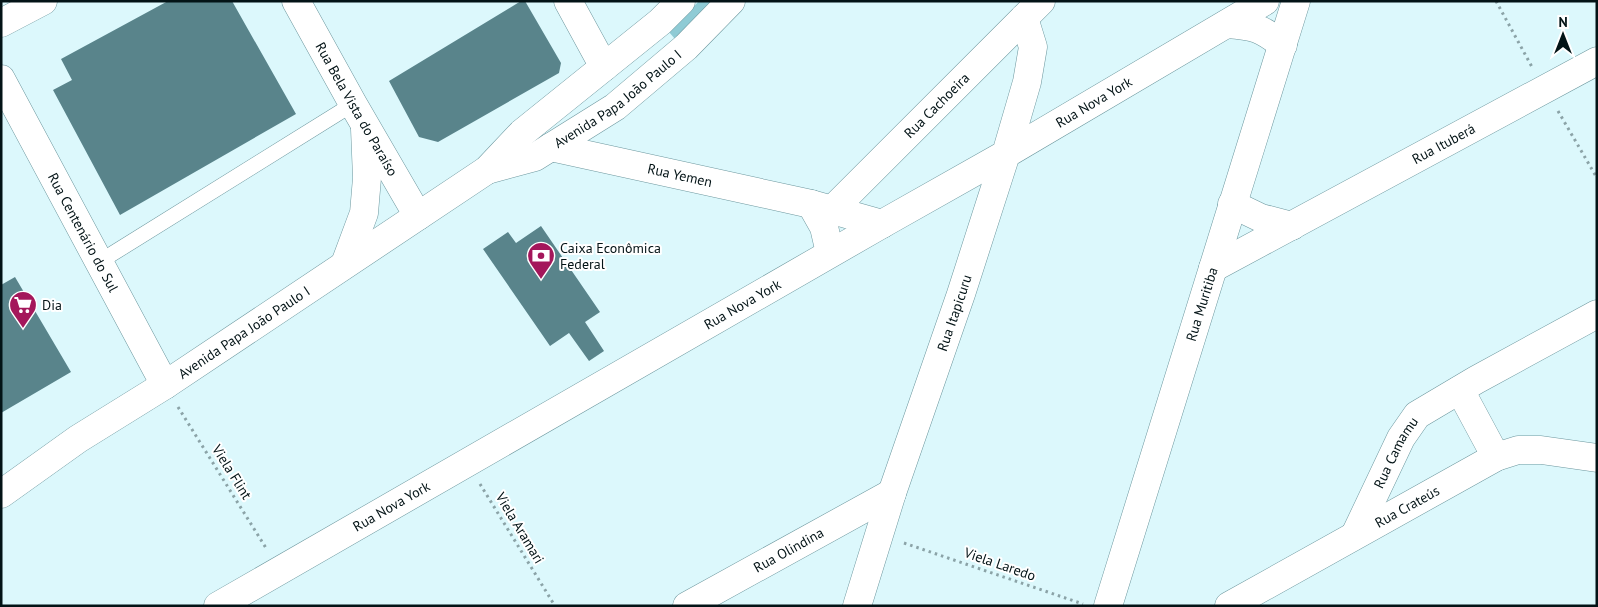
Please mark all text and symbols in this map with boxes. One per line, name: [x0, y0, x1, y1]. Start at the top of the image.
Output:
north arrow: [1538, 10, 1588, 60]
text: N: [1558, 13, 1568, 31]
street label: Rua Bela Vista do Paraíso: [312, 39, 402, 179]
street label: Avenida Papa João Paulo I: [550, 46, 685, 152]
street label: Rua Cachoeira: [900, 69, 973, 142]
street label: Rua Nova York: [1052, 72, 1136, 132]
street label: Rua Ituberá: [1409, 119, 1478, 168]
street label: Rua Yemen: [646, 159, 714, 191]
street label: Rua Centenário do Sul: [44, 170, 122, 295]
place label: Caixa Econômica Federal: [560, 239, 661, 273]
bank icon: Caixa Econômica Federal: [526, 241, 556, 280]
street label: Rua Muritiba: [1182, 265, 1222, 343]
street label: Rua Itapicuru: [933, 272, 976, 353]
street label: Rua Nova York: [701, 275, 784, 334]
street label: Avenida Papa João Paulo I: [175, 282, 313, 383]
supermarket icon: Dia: [8, 290, 38, 329]
place label: Dia: [42, 296, 62, 314]
street label: Rua Camamu: [1369, 413, 1422, 491]
street label: Viela Flint: [208, 440, 256, 503]
street label: Rua Nova York: [350, 477, 433, 535]
street label: Rua Crateús: [1372, 481, 1443, 532]
street label: Viela Aramari: [491, 488, 548, 567]
street label: Rua Olindina: [750, 523, 827, 577]
street label: Viela Laredo: [961, 543, 1038, 585]

